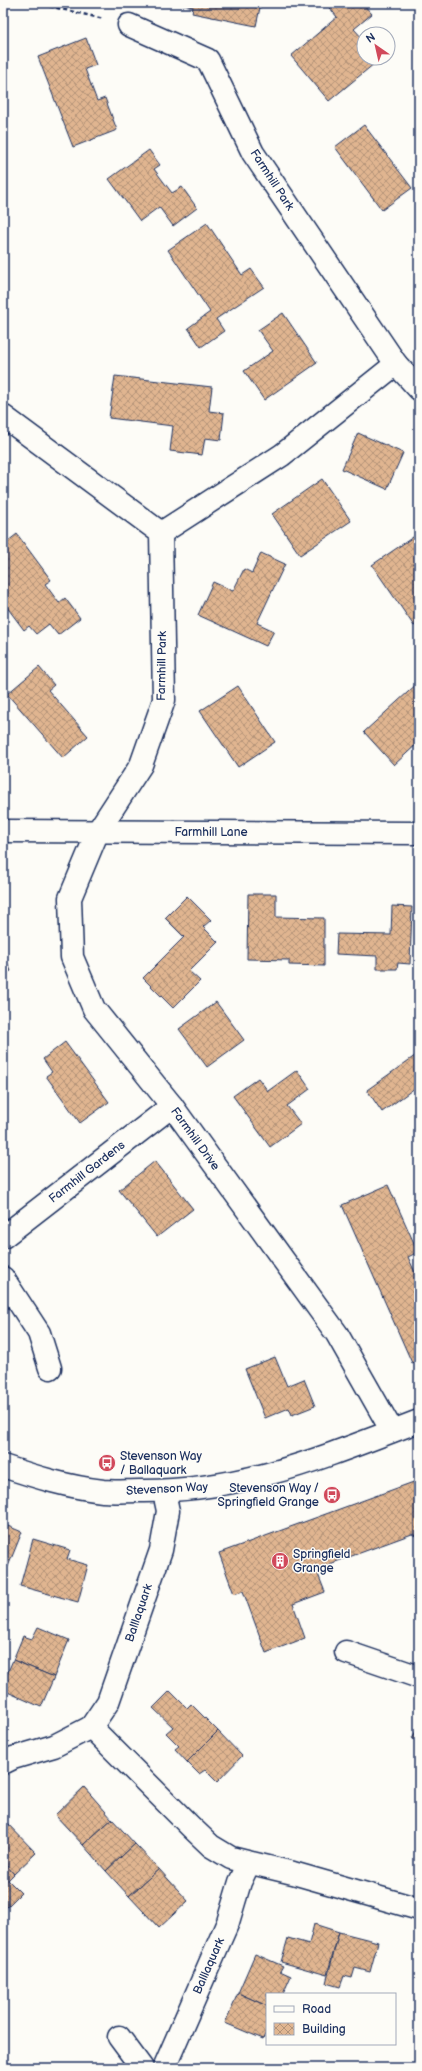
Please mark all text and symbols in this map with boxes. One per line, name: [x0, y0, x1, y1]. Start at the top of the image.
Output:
north arrow: [356, 26, 396, 66]
text: N: [364, 30, 378, 46]
street label: Farmhill Park: [247, 147, 297, 214]
street label: Farmhill Park: [154, 631, 170, 701]
street label: Farmhill Lane: [174, 825, 248, 840]
street label: Farmhill Drive: [167, 1105, 223, 1173]
street label: Farmhill Gardens: [46, 1138, 128, 1206]
place label: Stevenson Way / Ballaquark: [120, 1449, 202, 1478]
bus stop icon: Stevenson Way / Ballaquark: [97, 1453, 117, 1473]
street label: Stevenson Way: [126, 1479, 209, 1499]
place label: Stevenson Way / Springfield Grange: [218, 1481, 319, 1510]
bus stop icon: Stevenson Way / Springfield Grange: [322, 1485, 342, 1505]
place label: Springfield Grange: [293, 1547, 351, 1576]
building icon: Springfield Grange: [270, 1551, 290, 1571]
street label: Balllaquark: [122, 1582, 156, 1644]
street label: Balllaquark: [190, 1935, 228, 1997]
legend: [266, 1993, 396, 2045]
text: Road: [302, 2002, 331, 2017]
text: Building: [302, 2022, 346, 2037]

